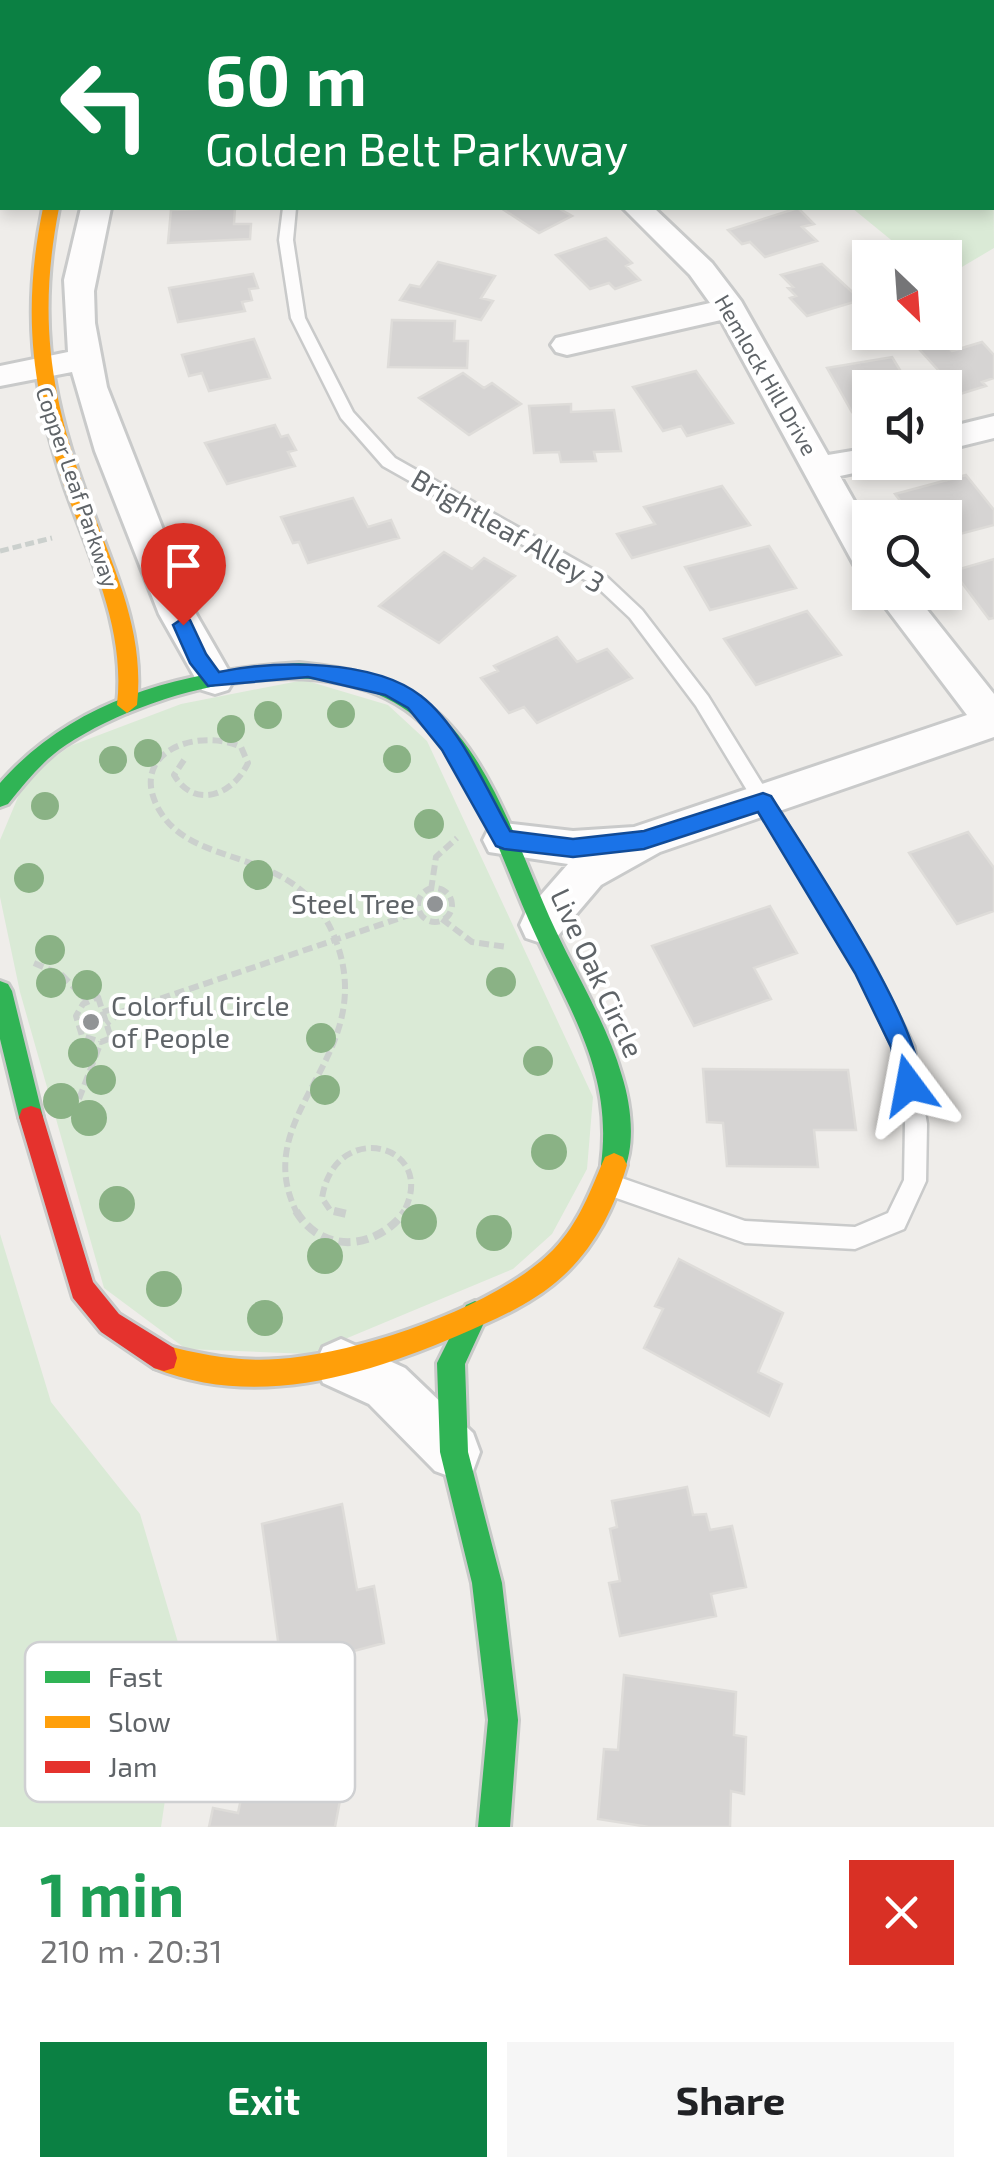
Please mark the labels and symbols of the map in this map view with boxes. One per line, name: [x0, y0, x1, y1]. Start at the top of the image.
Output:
north arrow: [852, 240, 962, 350]
street label: Hemlock Hill Drive: [710, 290, 823, 459]
street label: Copper Leaf Parkway: [31, 383, 125, 591]
street label: Brightleaf Alley 3: [406, 461, 611, 599]
pin: [141, 523, 226, 626]
street label: Live Oak Circle: [544, 883, 652, 1062]
place label: Steel Tree: [291, 886, 415, 920]
marker: Steel Tree: [424, 893, 446, 915]
place label: Colorful Circle of People: [111, 988, 290, 1054]
marker: Colorful Circle of People: [80, 1011, 102, 1033]
position arrow: [857, 1033, 961, 1137]
legend: [25, 1642, 355, 1802]
text: Fast: [108, 1659, 163, 1693]
text: Slow: [108, 1704, 171, 1738]
text: Jam: [108, 1749, 157, 1783]

